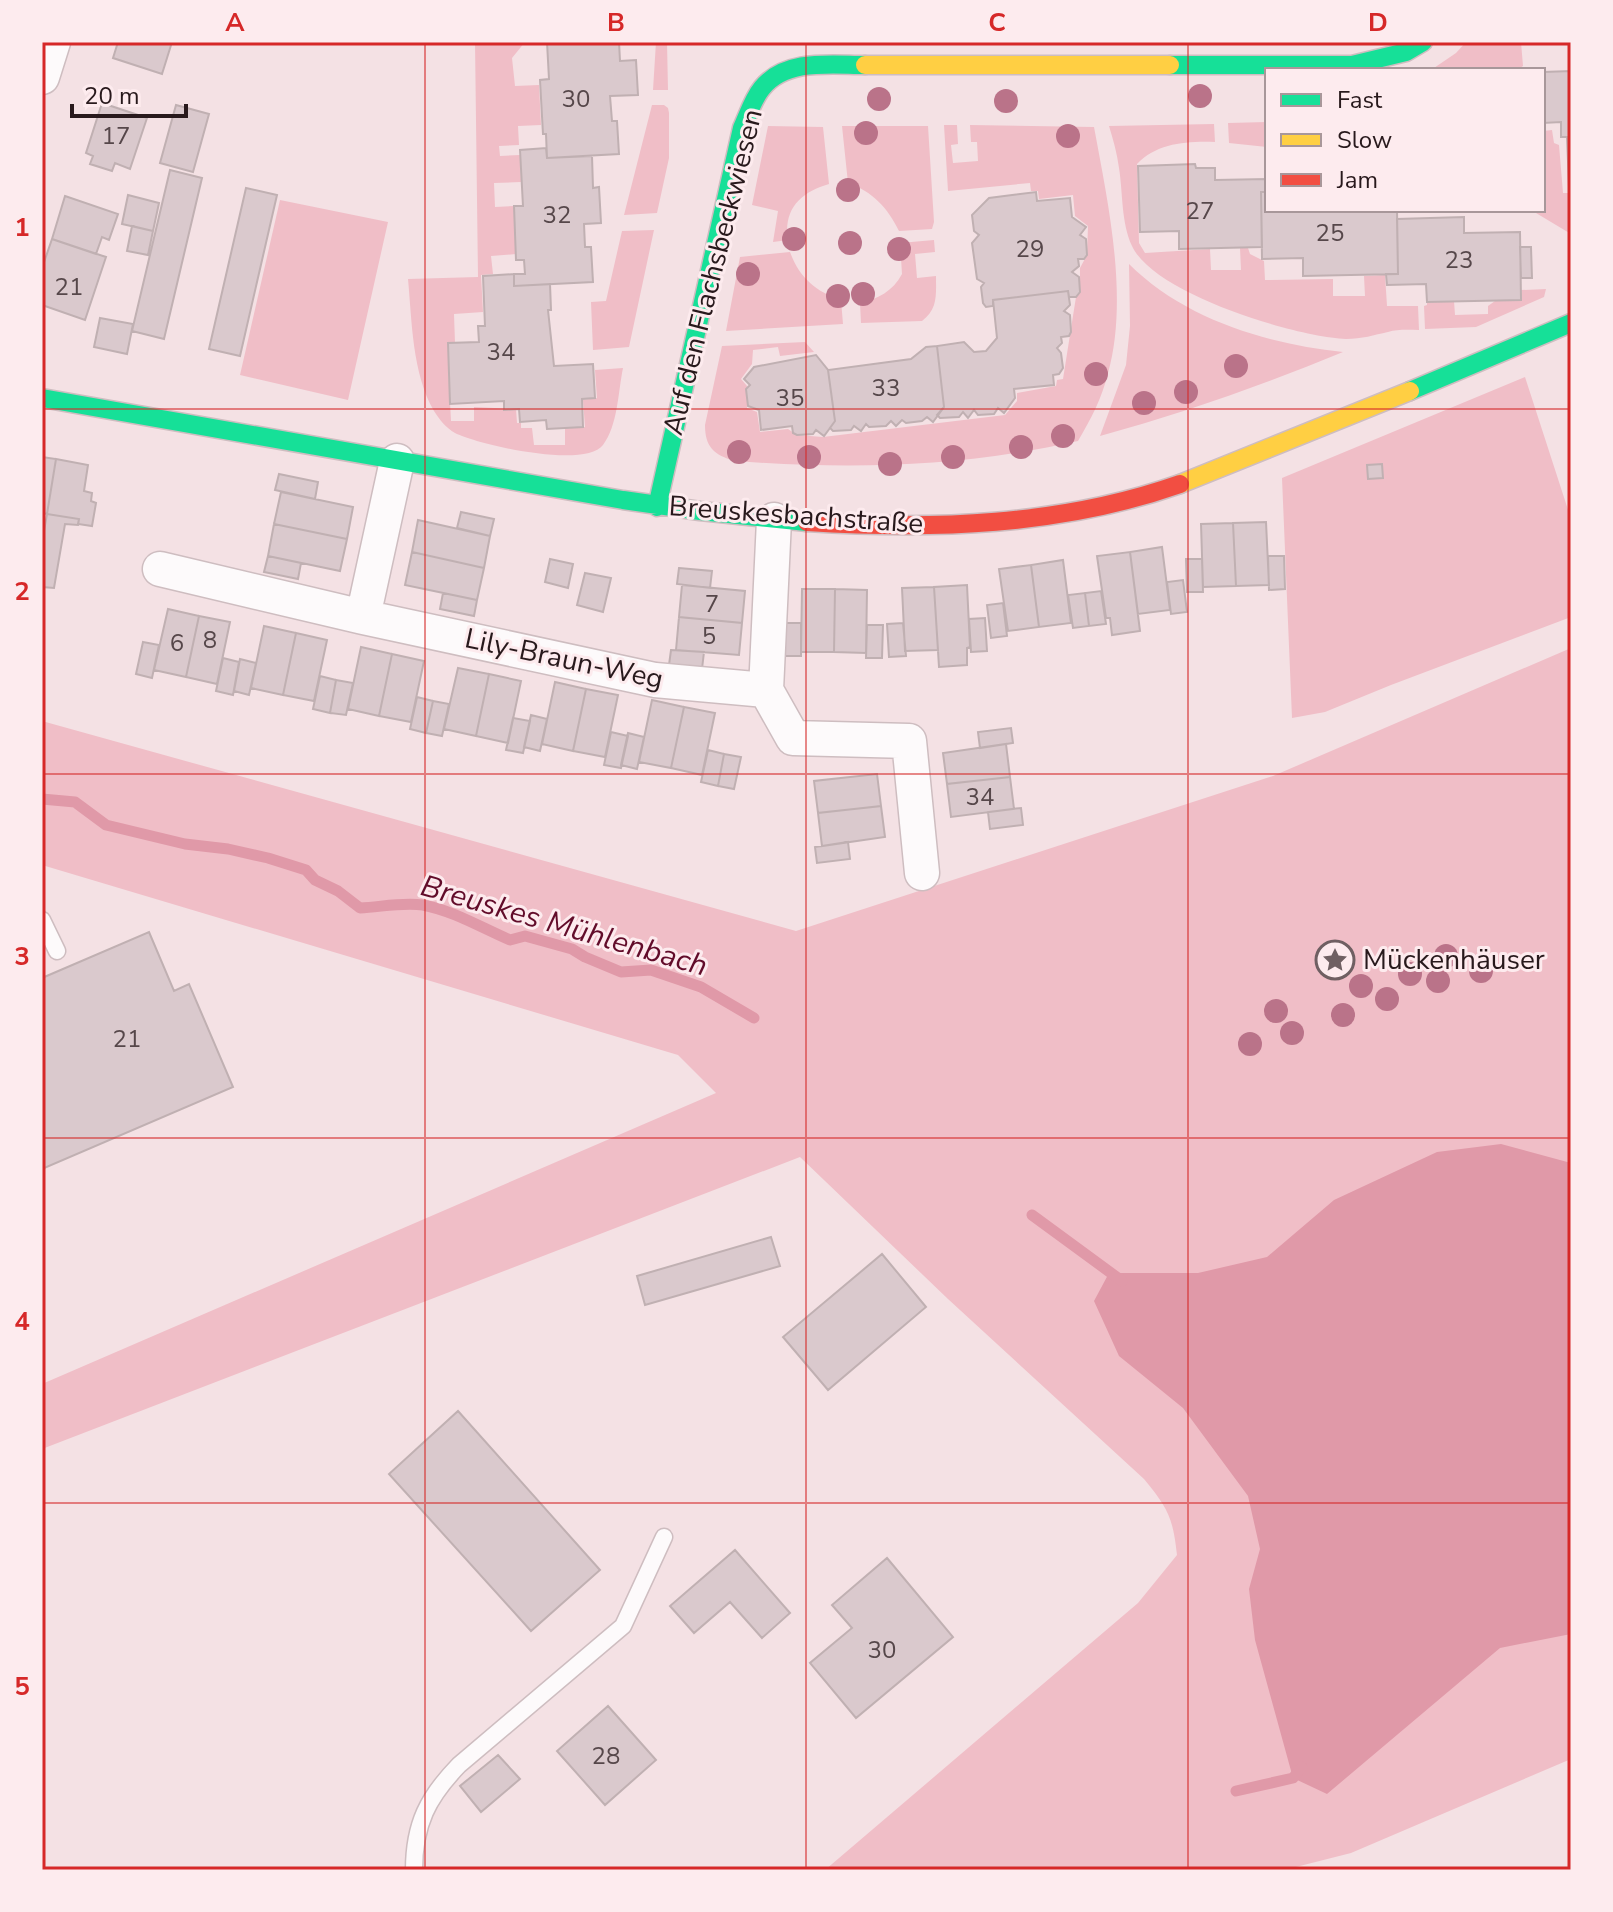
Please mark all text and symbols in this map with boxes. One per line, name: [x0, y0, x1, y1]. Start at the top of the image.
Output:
text: A: [225, 5, 245, 40]
text: B: [607, 5, 625, 40]
text: C: [988, 5, 1006, 40]
text: D: [1368, 5, 1388, 40]
scale bar: [72, 68, 186, 118]
legend: [1265, 68, 1545, 212]
text: 20 m: [84, 80, 140, 112]
house number: 30: [562, 83, 590, 115]
text: Fast: [1337, 84, 1383, 116]
street label: Auf den Flachsbeckwiesen: [654, 105, 772, 439]
house number: 17: [102, 120, 130, 152]
text: Slow: [1337, 124, 1392, 156]
text: Jam: [1336, 164, 1378, 196]
house number: 27: [1186, 195, 1214, 227]
house number: 32: [543, 199, 571, 231]
text: 1: [14, 210, 30, 245]
house number: 25: [1316, 217, 1344, 249]
house number: 29: [1016, 233, 1044, 265]
house number: 23: [1445, 244, 1473, 276]
house number: 21: [55, 271, 83, 303]
house number: 34: [487, 336, 515, 368]
house number: 33: [872, 372, 900, 404]
house number: 35: [776, 382, 804, 414]
street label: Breuskesbachstraße: [668, 487, 924, 543]
text: 2: [14, 574, 30, 609]
house number: 7: [705, 588, 719, 620]
street label: Lily-Braun-Weg: [461, 619, 667, 699]
house number: 5: [702, 620, 716, 652]
house number: 8: [203, 624, 217, 656]
house number: 6: [170, 627, 184, 659]
house number: 34: [966, 781, 994, 813]
water label: Breuskes Mühlenbach: [416, 865, 712, 987]
text: 3: [14, 939, 30, 974]
place icon: Mückenhäuser: [1314, 939, 1356, 981]
place label: Mückenhäuser: [1363, 941, 1545, 979]
house number: 21: [113, 1023, 141, 1055]
text: 4: [14, 1304, 30, 1339]
house number: 30: [868, 1634, 896, 1666]
text: 5: [14, 1669, 30, 1704]
house number: 28: [592, 1740, 620, 1772]

